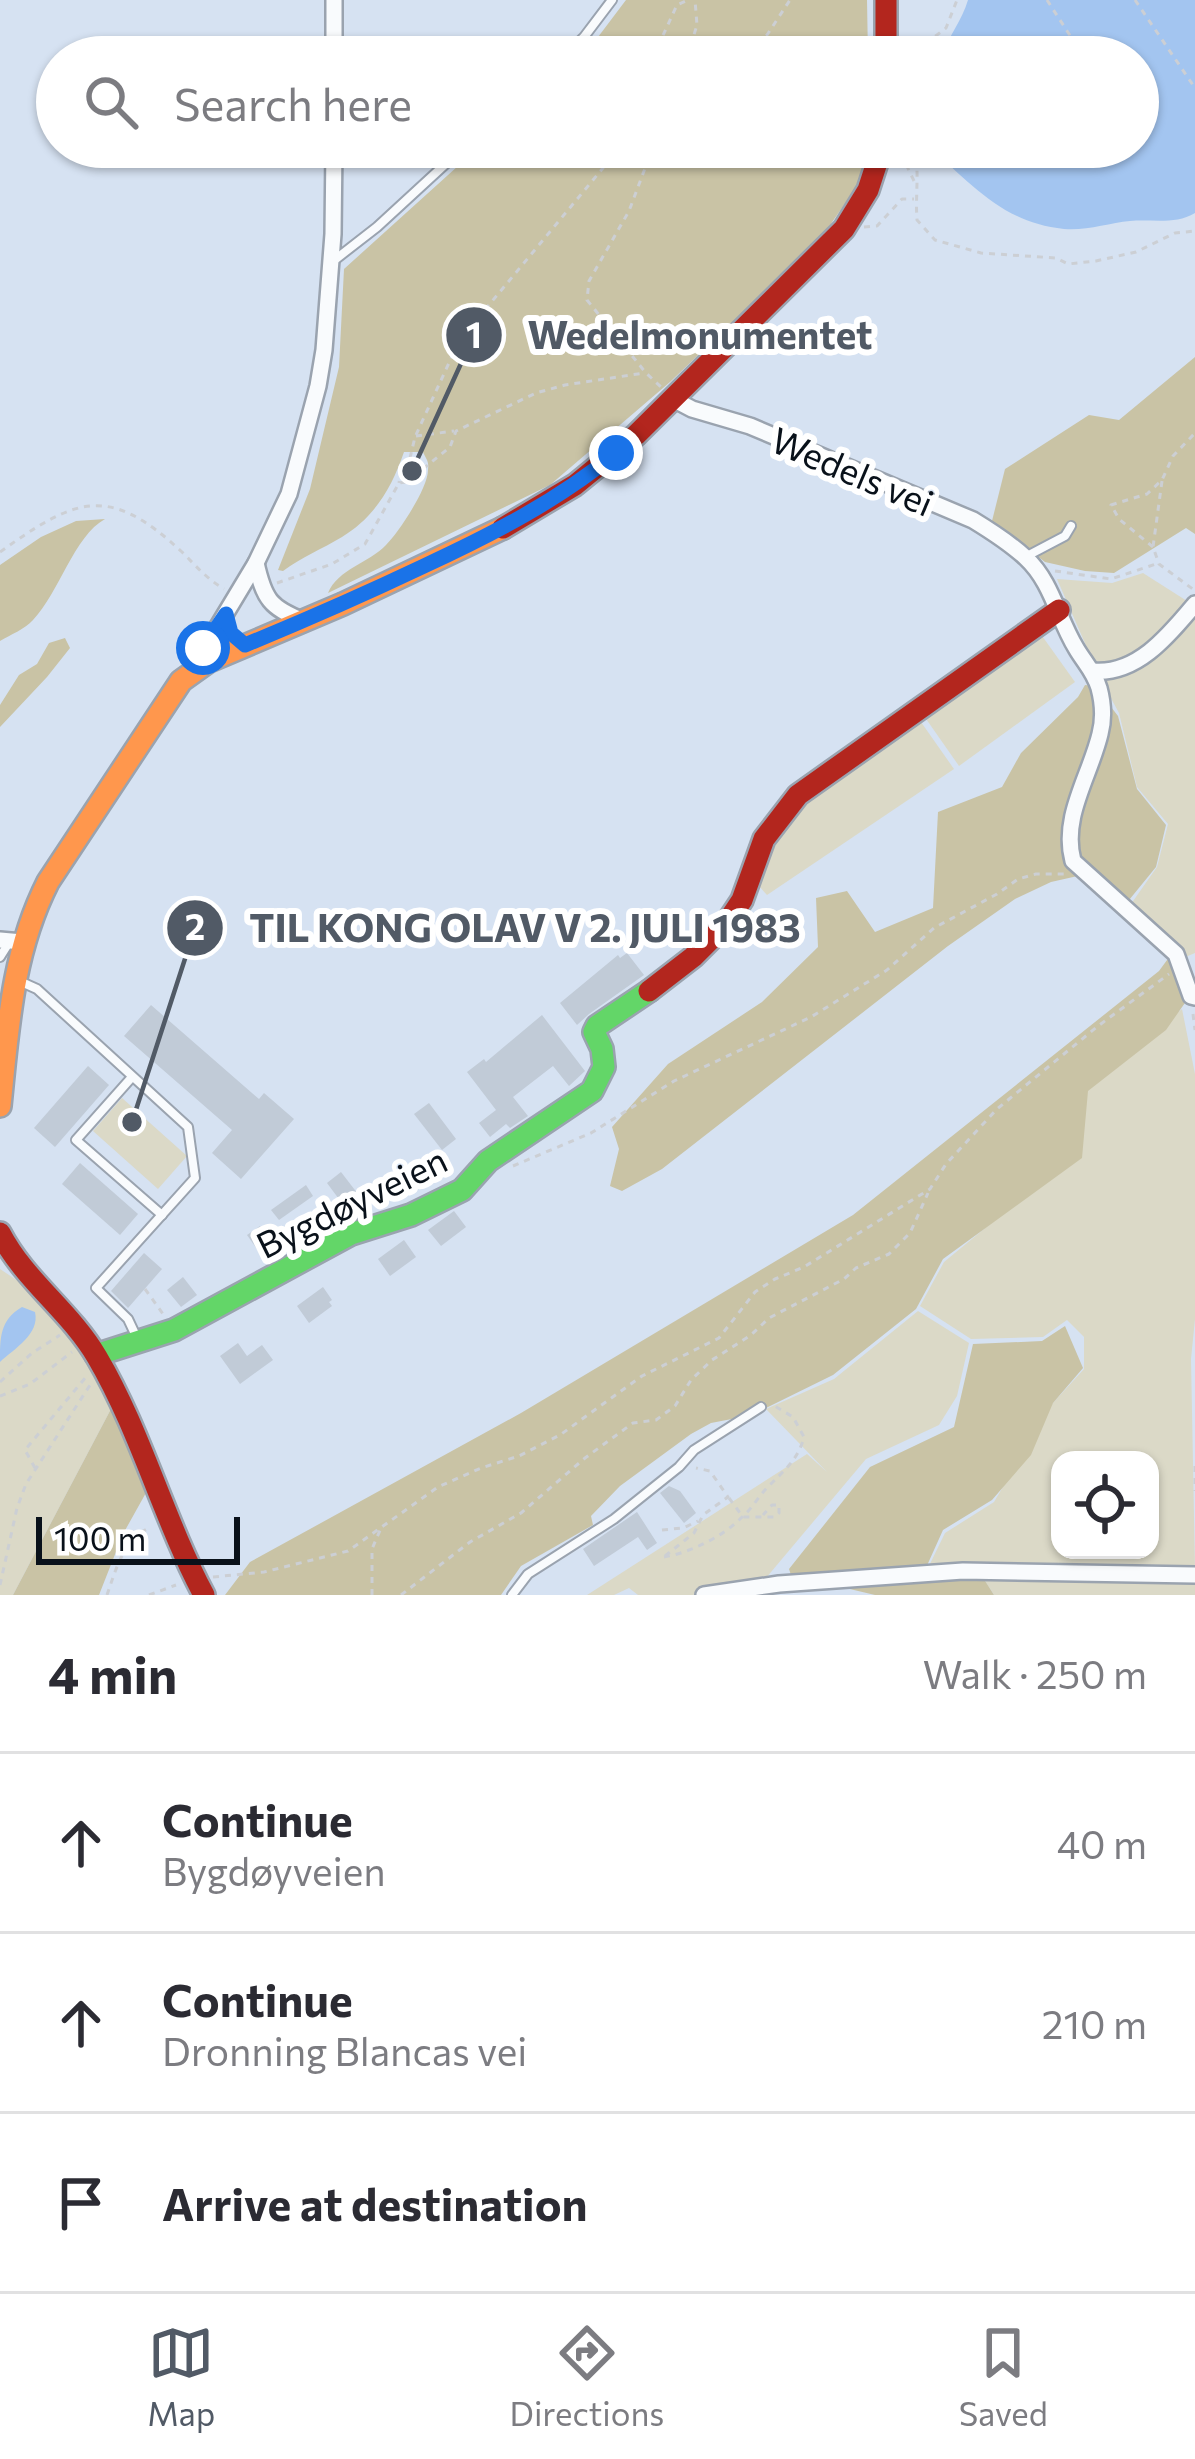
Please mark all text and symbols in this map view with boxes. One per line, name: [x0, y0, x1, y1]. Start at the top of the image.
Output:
search box: [36, 36, 1159, 168]
icon: search: [78, 69, 144, 135]
text: Search here: [174, 75, 412, 130]
callout: Wedelmonumentet: [444, 298, 897, 373]
text: Wedelmonumentet: [527, 309, 873, 357]
text: 1: [466, 311, 482, 355]
street label: Wedels vei: [765, 416, 941, 524]
route end: [589, 426, 643, 480]
route start: [176, 621, 230, 675]
callout: TIL KONG OLAV V 2. JULI 1983: [165, 890, 825, 965]
text: TIL KONG OLAV V 2. JULI 1983: [249, 902, 801, 950]
text: 2: [185, 903, 205, 947]
street label: Bygdøyveien: [249, 1136, 453, 1266]
map controls: [1051, 1451, 1159, 1559]
button: locate: [1051, 1451, 1159, 1559]
scale bar: [36, 1511, 240, 1564]
text: 100 m: [54, 1517, 146, 1558]
text: 4 min: [48, 1642, 177, 1705]
text: Walk · 250 m: [923, 1649, 1147, 1697]
text: Continue: [162, 1791, 353, 1846]
icon: ahead: [48, 1810, 114, 1876]
text: 40 m: [1057, 1819, 1147, 1867]
text: Bygdøyveien: [162, 1846, 386, 1894]
text: Continue: [162, 1971, 353, 2026]
icon: ahead: [48, 1990, 114, 2056]
text: 210 m: [1042, 1999, 1147, 2047]
text: Dronning Blancas vei: [162, 2026, 527, 2074]
icon: arrive: [48, 2170, 114, 2236]
text: Arrive at destination: [162, 2175, 588, 2230]
tab: Map: [147, 2320, 215, 2433]
tab: Directions: [510, 2320, 664, 2433]
tab: Saved: [959, 2320, 1048, 2433]

